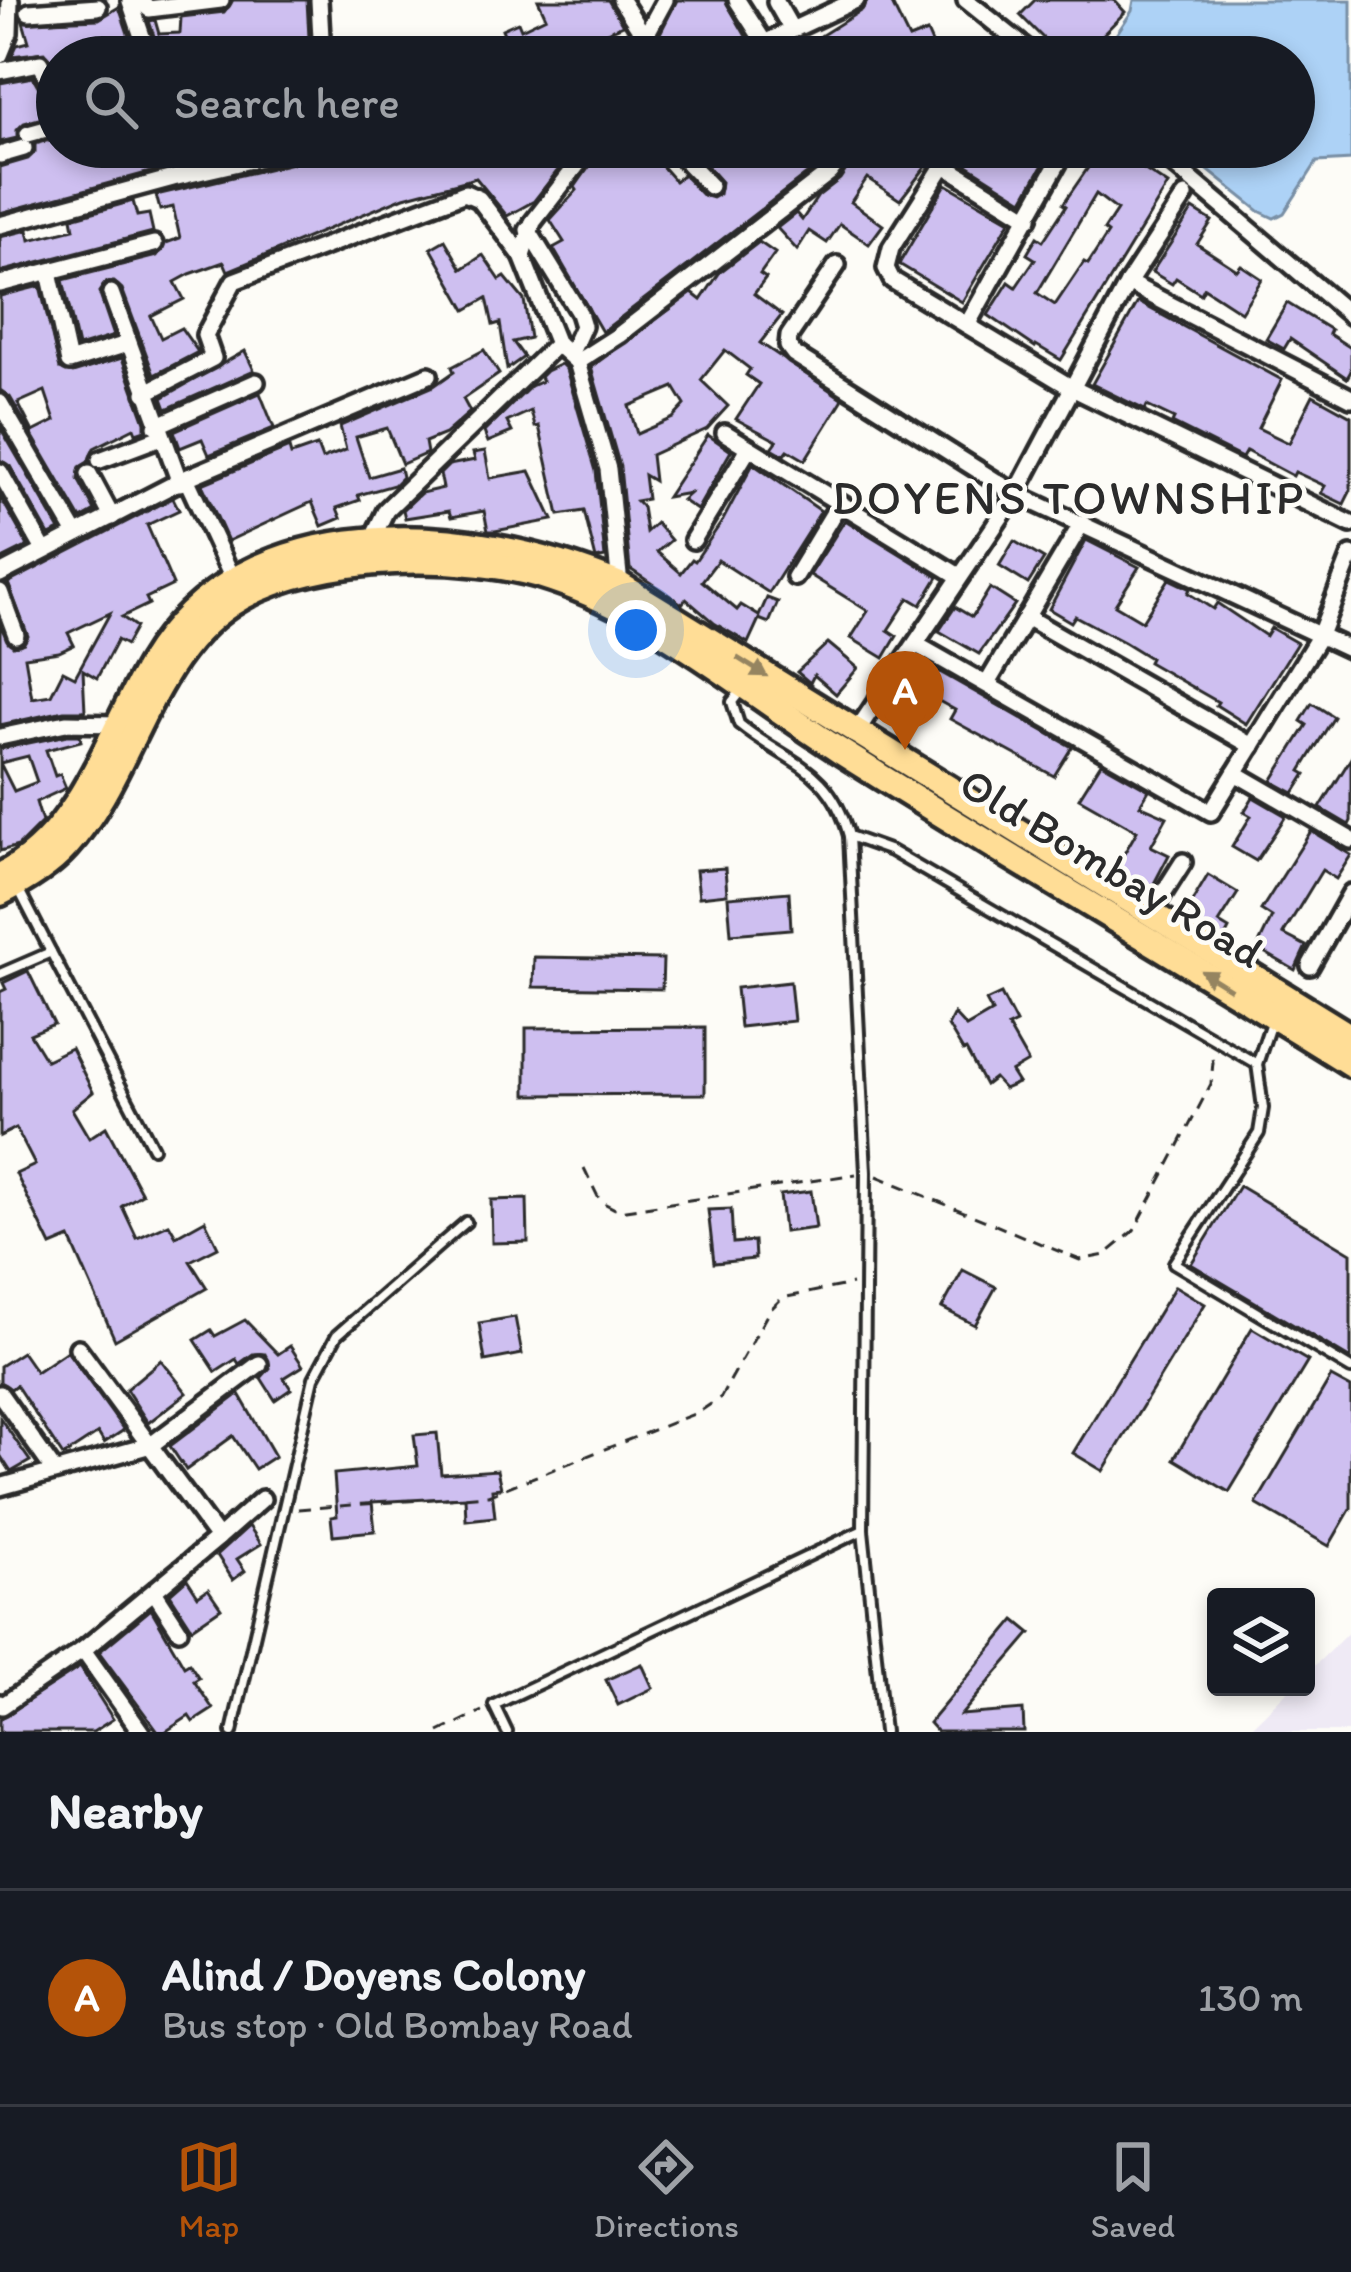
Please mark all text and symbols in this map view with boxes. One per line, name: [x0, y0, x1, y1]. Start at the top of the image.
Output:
search box: [36, 36, 1315, 168]
icon: search: [78, 69, 144, 135]
text: Search here: [174, 75, 400, 129]
district label: DOYENS TOWNSHIP: [832, 468, 1306, 526]
your location: [606, 600, 666, 660]
pin: A: [866, 651, 944, 750]
one-way arrow: [735, 656, 769, 677]
street label: Old Bombay Road: [951, 755, 1273, 979]
one-way arrow: [1199, 970, 1233, 991]
map controls: [1207, 1588, 1315, 1696]
button: layers: [1207, 1588, 1315, 1696]
text: Nearby: [48, 1780, 203, 1841]
text: Alind / Doyens Colony: [162, 1947, 585, 2001]
text: A: [75, 1974, 99, 2021]
text: 130 m: [1198, 1974, 1303, 2021]
text: Bus stop · Old Bombay Road: [162, 2001, 633, 2048]
tab: Map: [176, 2134, 242, 2245]
tab: Directions: [594, 2134, 739, 2245]
tab: Saved: [1091, 2134, 1175, 2245]

